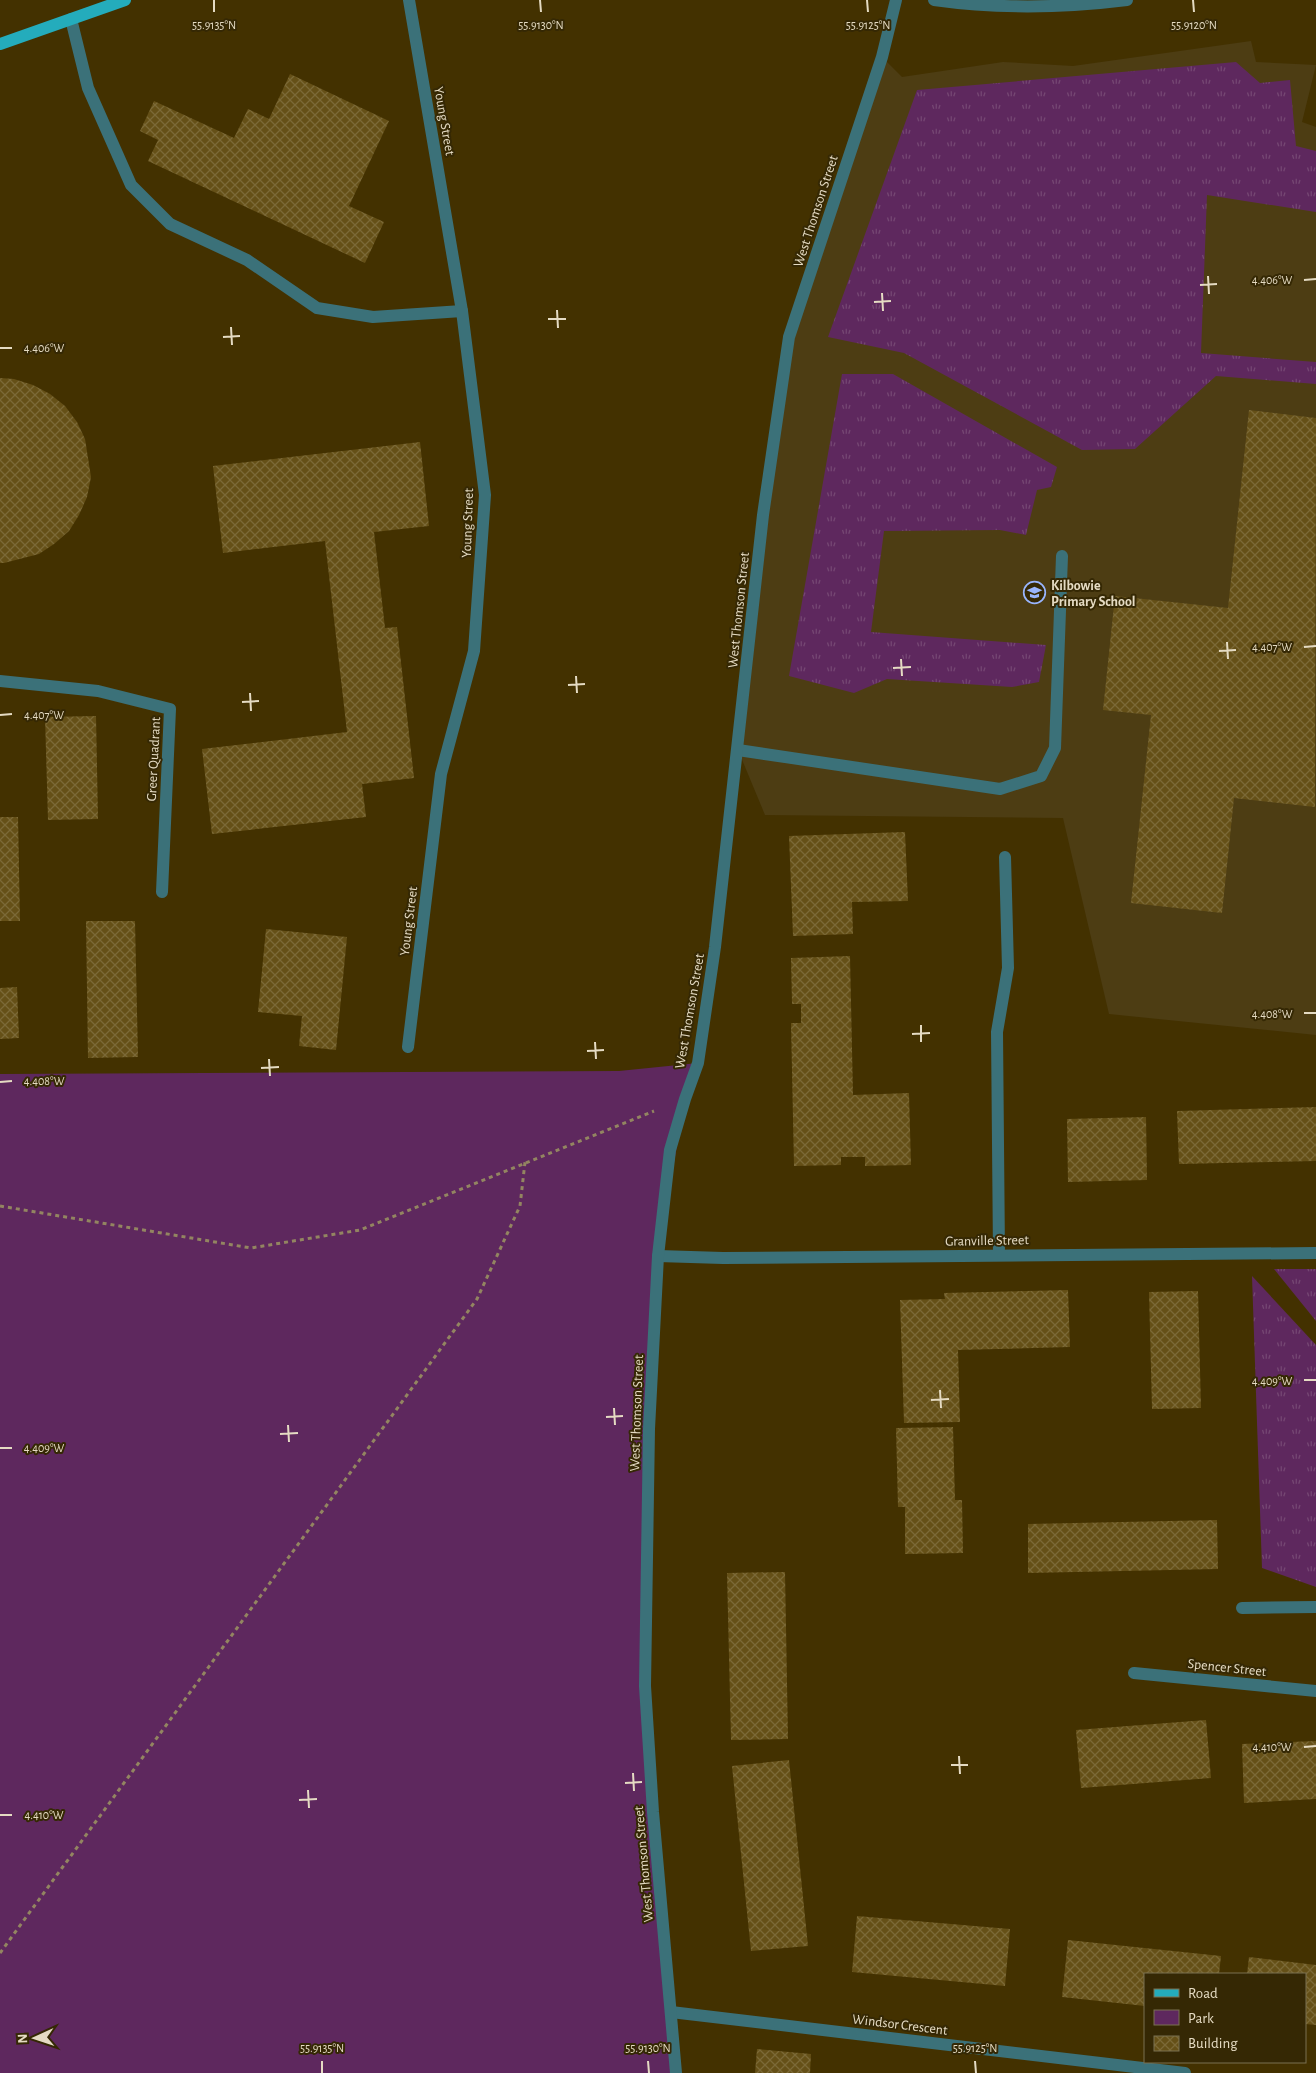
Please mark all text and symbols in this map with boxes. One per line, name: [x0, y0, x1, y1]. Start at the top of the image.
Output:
text: 55.9135°N: [192, 19, 236, 31]
text: 55.9130°N: [518, 19, 564, 31]
text: 55.9125°N: [846, 19, 890, 31]
text: 55.9120°N: [1171, 19, 1217, 31]
street label: Young Street: [431, 86, 457, 157]
street label: West Thomson Street: [791, 153, 841, 269]
text: 4.406°W: [1252, 274, 1293, 286]
text: 4.406°W: [24, 342, 65, 354]
street label: Young Street: [460, 487, 476, 558]
street label: West Thomson Street: [726, 551, 752, 669]
place label: Kilbowie Primary School: [1051, 579, 1136, 609]
school or university icon: Kilbowie Primary School: [1023, 581, 1047, 605]
text: 4.407°W: [1252, 641, 1292, 653]
text: 4.407°W: [24, 709, 64, 721]
street label: Greer Quadrant: [145, 716, 163, 802]
street label: Young Street: [398, 885, 420, 957]
street label: West Thomson Street: [673, 952, 707, 1070]
text: 4.408°W: [1252, 1008, 1293, 1020]
text: 4.408°W: [24, 1075, 65, 1087]
street label: Granville Street: [945, 1233, 1030, 1249]
street label: West Thomson Street: [628, 1354, 646, 1472]
text: 4.409°W: [1252, 1375, 1293, 1387]
text: 4.409°W: [24, 1442, 65, 1454]
street label: Spencer Street: [1187, 1657, 1267, 1679]
text: 4.410°W: [1252, 1741, 1292, 1753]
street label: West Thomson Street: [632, 1805, 656, 1923]
text: 4.410°W: [24, 1809, 64, 1821]
legend: [1144, 1973, 1306, 2063]
text: Road: [1188, 1986, 1218, 2001]
text: Park: [1188, 2011, 1214, 2026]
street label: Windsor Crescent: [851, 2012, 949, 2038]
north arrow: [10, 2013, 60, 2063]
text: N: [16, 2033, 30, 2044]
text: Building: [1188, 2036, 1238, 2051]
text: 55.9135°N: [300, 2042, 344, 2054]
text: 55.9130°N: [625, 2042, 671, 2054]
text: 55.9125°N: [953, 2042, 997, 2054]

